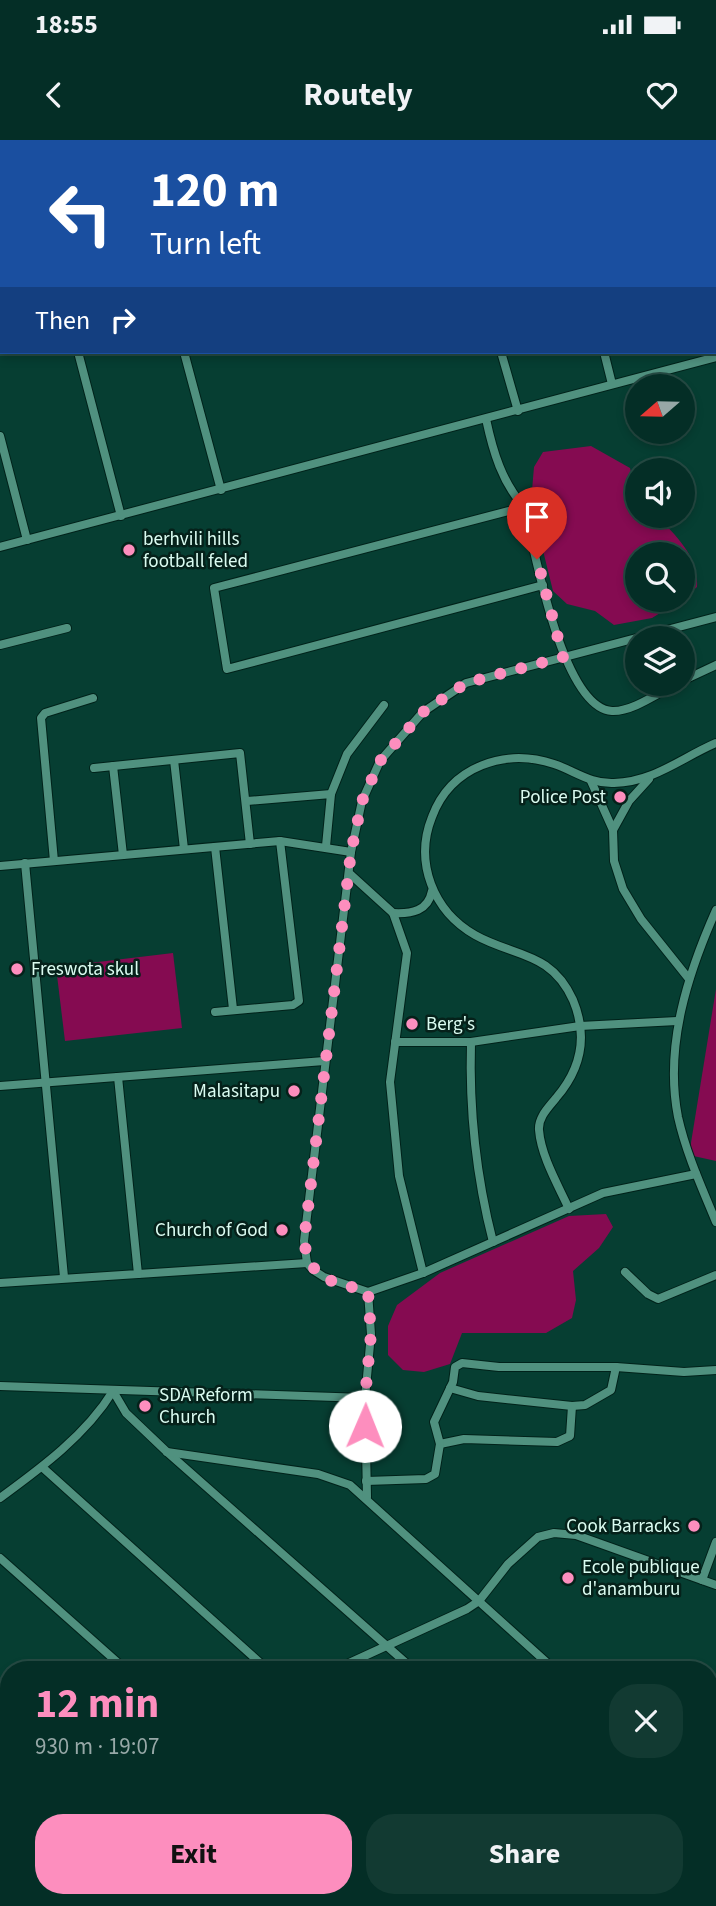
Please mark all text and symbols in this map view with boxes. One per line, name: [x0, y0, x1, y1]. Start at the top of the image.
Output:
text: 18:55: [35, 6, 98, 43]
text: Routely: [303, 72, 413, 118]
icon: back: [35, 76, 73, 114]
icon: heart: [643, 76, 681, 114]
text: 120 m: [150, 156, 279, 226]
icon: left: [35, 168, 126, 259]
text: Turn left: [150, 221, 261, 267]
icon: right: [104, 301, 142, 339]
text: Then: [35, 302, 90, 339]
north arrow: [625, 374, 695, 444]
map controls: [625, 374, 695, 696]
button: sound: [625, 458, 695, 528]
pin: [507, 487, 567, 559]
icon: arrive: [518, 498, 556, 536]
place label: berhvili hills football feled: [143, 526, 248, 575]
marker: berhvili hills football feled: [121, 542, 137, 558]
button: search: [625, 542, 695, 612]
button: layers: [625, 626, 695, 696]
place label: Police Post: [520, 784, 607, 811]
marker: Police Post: [612, 789, 628, 805]
place label: Freswota skul: [31, 956, 139, 983]
marker: Freswota skul: [9, 961, 25, 977]
place label: Berg's: [426, 1011, 475, 1038]
marker: Berg's: [404, 1016, 420, 1032]
place label: Malasitapu: [193, 1078, 280, 1105]
marker: Malasitapu: [286, 1083, 302, 1099]
place label: Church of God: [155, 1217, 268, 1244]
marker: Church of God: [274, 1222, 290, 1238]
place label: SDA Reform Church: [159, 1382, 253, 1431]
position arrow: [328, 1389, 402, 1463]
marker: SDA Reform Church: [137, 1398, 153, 1414]
place label: Cook Barracks: [566, 1513, 680, 1540]
marker: Cook Barracks: [686, 1518, 702, 1534]
place label: Ecole publique d'anamburu: [582, 1554, 700, 1603]
marker: Ecole publique d'anamburu: [560, 1570, 576, 1586]
text: 12 min: [35, 1674, 159, 1734]
button: close: [609, 1684, 683, 1758]
text: 930 m · 19:07: [35, 1730, 159, 1763]
button: Exit: [35, 1814, 352, 1894]
button: Share: [366, 1814, 683, 1894]

